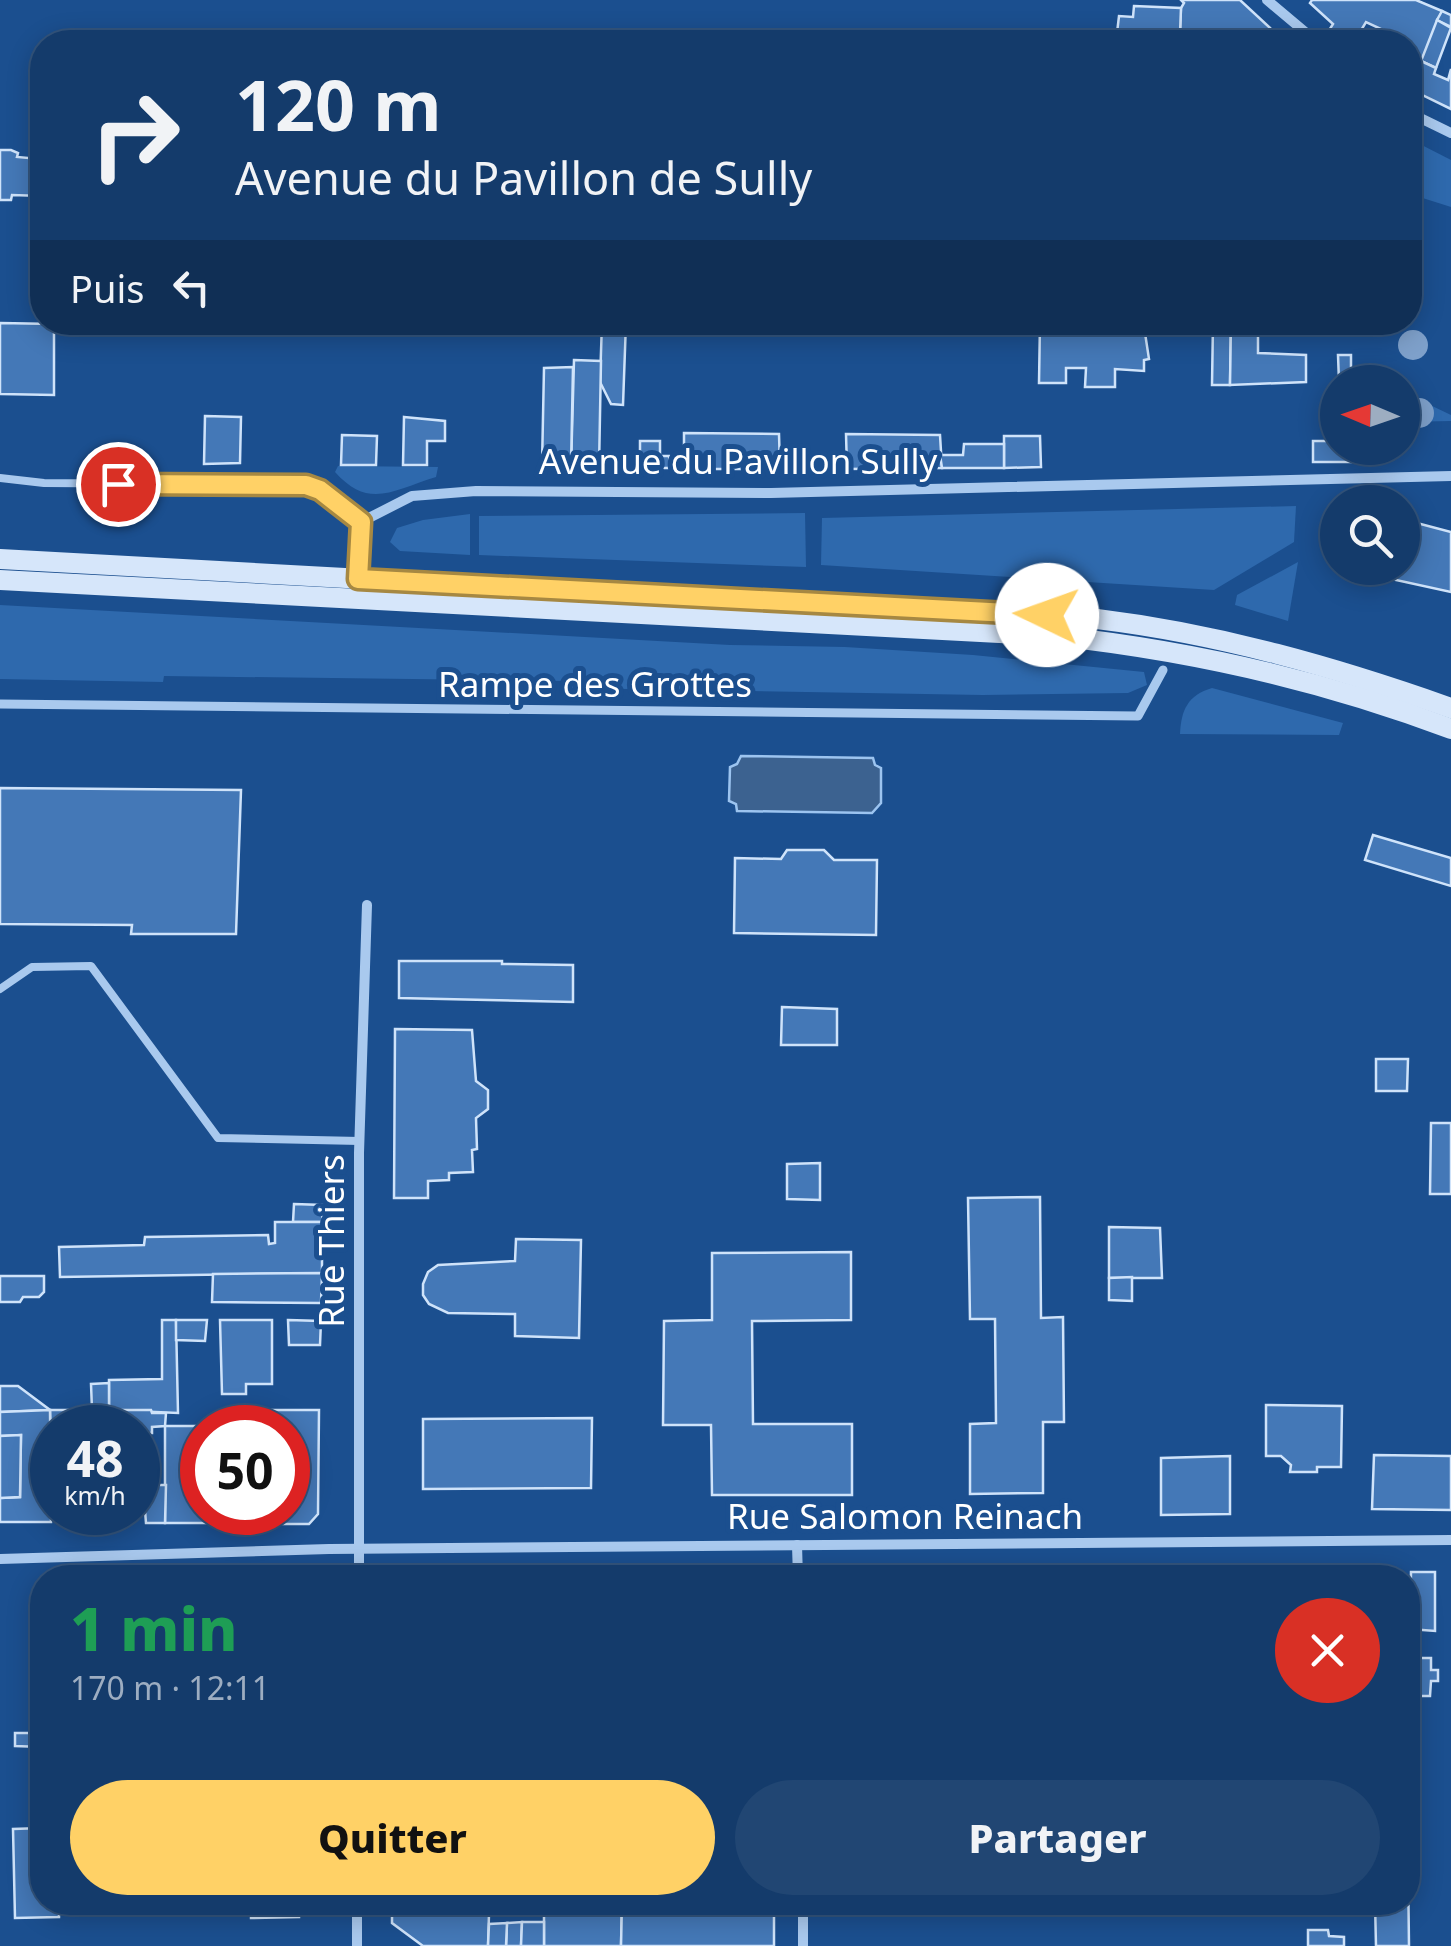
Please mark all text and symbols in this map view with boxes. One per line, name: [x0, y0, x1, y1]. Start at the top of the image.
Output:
text: 120 m: [235, 56, 442, 152]
icon: right: [70, 70, 200, 200]
text: Avenue du Pavillon de Sully: [235, 147, 812, 208]
icon: left: [164, 260, 219, 315]
text: Puis: [70, 262, 144, 314]
north arrow: [1320, 365, 1420, 465]
map controls: [1320, 365, 1420, 585]
street label: Avenue du Pavillon Sully: [539, 437, 937, 484]
pin: [76, 442, 161, 527]
icon: arrive: [91, 457, 146, 512]
button: search: [1320, 485, 1420, 585]
position arrow: [995, 563, 1099, 667]
street label: Rampe des Grottes: [438, 660, 752, 707]
street label: Rue Thiers: [307, 1154, 354, 1328]
speed limit sign: 50: [180, 1405, 310, 1535]
text: 48: [66, 1424, 124, 1492]
text: km/h: [64, 1478, 126, 1512]
street label: Rue Salomon Reinach: [727, 1492, 1083, 1539]
text: 1 min: [70, 1587, 238, 1669]
button: close: [1275, 1598, 1380, 1703]
text: 170 m · 12:11: [70, 1666, 270, 1709]
button: Quitter: [70, 1780, 715, 1895]
button: Partager: [735, 1780, 1380, 1895]

